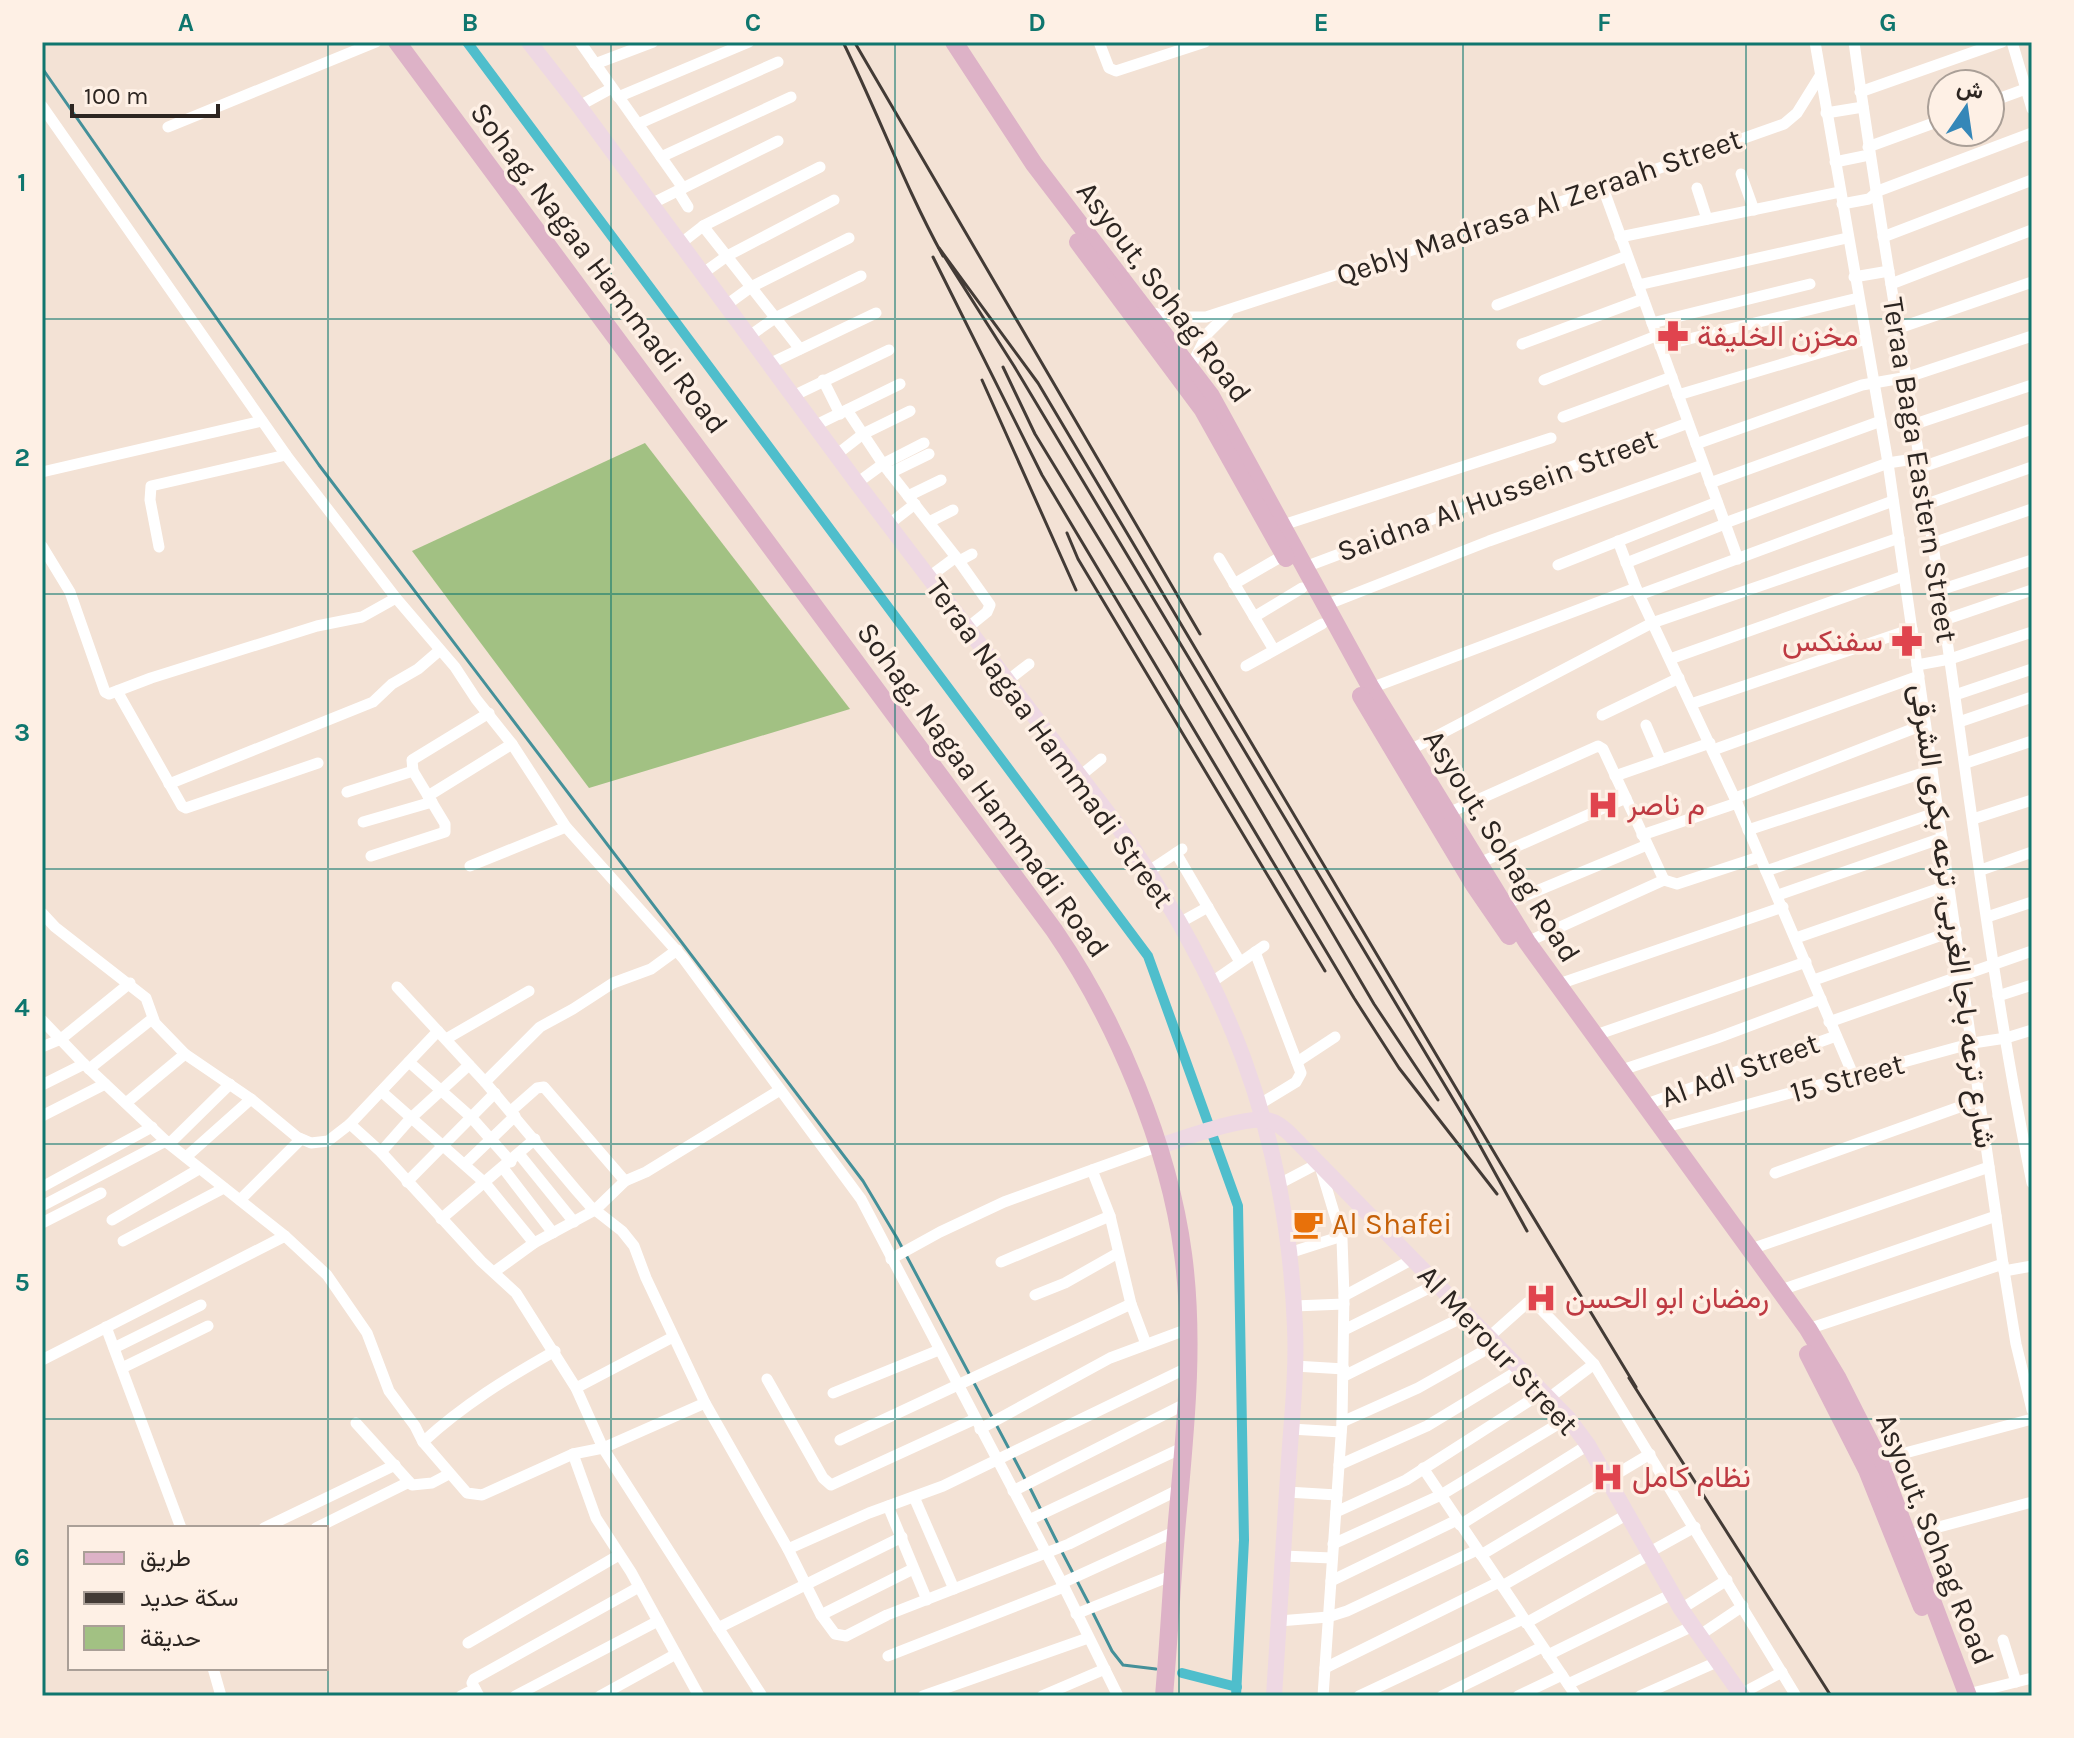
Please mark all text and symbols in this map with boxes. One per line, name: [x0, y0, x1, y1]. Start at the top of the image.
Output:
text: A: [178, 7, 194, 38]
text: B: [462, 7, 478, 38]
text: C: [745, 7, 761, 38]
text: D: [1028, 7, 1046, 38]
text: E: [1313, 7, 1329, 38]
text: F: [1597, 7, 1611, 38]
text: G: [1879, 7, 1897, 38]
scale bar: [72, 68, 218, 118]
north arrow: [1926, 68, 2006, 148]
text: ش: [1954, 74, 1986, 105]
text: 100 m: [84, 82, 149, 110]
street label: Sohag, Nagaa Hammadi Road: [463, 95, 735, 441]
street label: Qebly Madrasa Al Zeraah Street: [1332, 121, 1746, 293]
text: 1: [17, 167, 27, 198]
street label: Asyout, Sohag Road: [1069, 174, 1259, 410]
street label: Teraa Baga Eastern Street: [1875, 295, 1965, 645]
place label: مخزن الخليفة: [1697, 318, 1859, 354]
pharmacy icon: مخزن الخليفة: [1656, 319, 1690, 353]
street label: Saidna Al Hussein Street: [1332, 420, 1662, 570]
text: 2: [14, 442, 30, 473]
street label: Teraa Nagaa Hammadi Street: [918, 571, 1182, 915]
street label: Sohag, Nagaa Hammadi Road: [849, 615, 1117, 965]
place label: سفنكس: [1782, 623, 1883, 659]
pharmacy icon: سفنكس: [1890, 624, 1924, 658]
street label: شارع ترعه باجا الغربى, ترعه بكرى الشرقى: [1901, 681, 2003, 1151]
text: 3: [14, 717, 30, 748]
street label: Asyout, Sohag Road: [1416, 723, 1588, 969]
place label: م ناصر: [1626, 787, 1705, 824]
hospital icon: م ناصر: [1586, 788, 1620, 822]
text: 4: [14, 992, 30, 1023]
street label: Al Adl Street: [1656, 1025, 1824, 1115]
street label: 15 Street: [1786, 1046, 1908, 1110]
place label: Al Shafei: [1332, 1206, 1452, 1242]
cafe icon: Al Shafei: [1291, 1207, 1325, 1241]
street label: Al Merour Street: [1410, 1258, 1586, 1442]
text: 5: [14, 1267, 30, 1298]
place label: رمضان ابو الحسن: [1565, 1280, 1769, 1316]
hospital icon: رمضان ابو الحسن: [1524, 1281, 1558, 1315]
street label: Asyout, Sohag Road: [1868, 1408, 2002, 1670]
place label: نظام كامل: [1632, 1459, 1751, 1496]
hospital icon: نظام كامل: [1591, 1460, 1625, 1494]
legend: [68, 1526, 328, 1670]
text: 6: [14, 1542, 30, 1573]
text: طريق: [140, 1544, 191, 1573]
text: سكة حديد: [140, 1584, 238, 1612]
text: حديقة: [140, 1624, 201, 1652]

